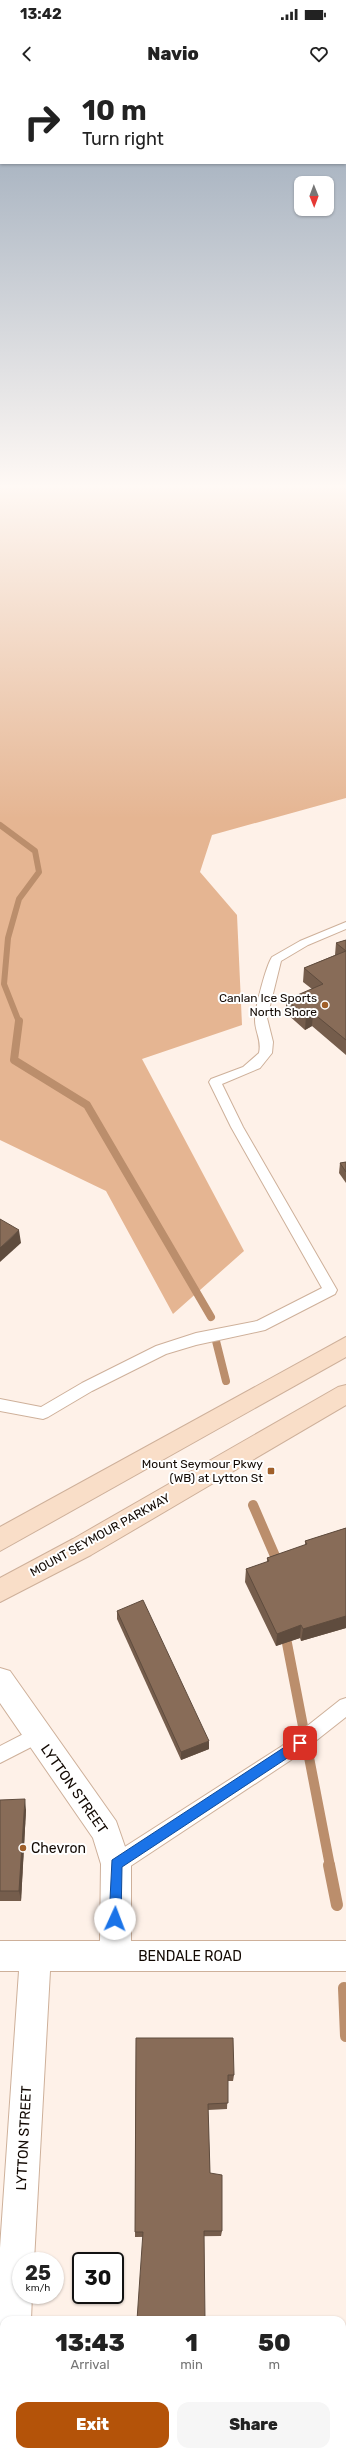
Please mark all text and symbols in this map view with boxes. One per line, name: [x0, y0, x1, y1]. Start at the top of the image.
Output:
text: 13:42: [20, 5, 62, 23]
icon: back: [16, 43, 38, 65]
text: Navio: [147, 43, 199, 65]
icon: heart: [308, 43, 330, 65]
text: 10 m: [82, 94, 147, 127]
icon: right: [16, 96, 68, 148]
text: Turn right: [82, 128, 164, 150]
north arrow: [294, 176, 334, 216]
map controls: [294, 176, 334, 216]
place label: Canlan Ice Sports North Shore: [219, 991, 317, 1019]
marker: Canlan Ice Sports North Shore: [320, 1000, 330, 1010]
place label: Mount Seymour Pkwy (WB) at Lytton St: [142, 1457, 263, 1485]
marker: Mount Seymour Pkwy (WB) at Lytton St: [266, 1466, 276, 1476]
street label: MOUNT SEYMOUR PARKWAY: [28, 1490, 173, 1579]
pin: [283, 1726, 317, 1760]
icon: arrive: [289, 1732, 311, 1754]
street label: LYTTON STREET: [37, 1741, 111, 1837]
place label: Chevron: [31, 1840, 86, 1857]
marker: Chevron: [18, 1843, 28, 1853]
position arrow: [94, 1898, 136, 1940]
street label: BENDALE ROAD: [138, 1948, 242, 1965]
street label: LYTTON STREET: [13, 2085, 35, 2191]
speed limit sign: 30: [72, 2252, 124, 2304]
text: 25: [25, 2261, 51, 2285]
text: km/h: [26, 2282, 50, 2294]
text: 13:43: [55, 2329, 125, 2357]
text: 1: [185, 2329, 198, 2357]
text: 50: [258, 2329, 291, 2357]
text: Arrival: [71, 2357, 110, 2372]
text: min: [180, 2357, 203, 2372]
text: m: [269, 2357, 280, 2372]
button: Exit: [16, 2402, 169, 2448]
button: Share: [177, 2402, 330, 2448]

